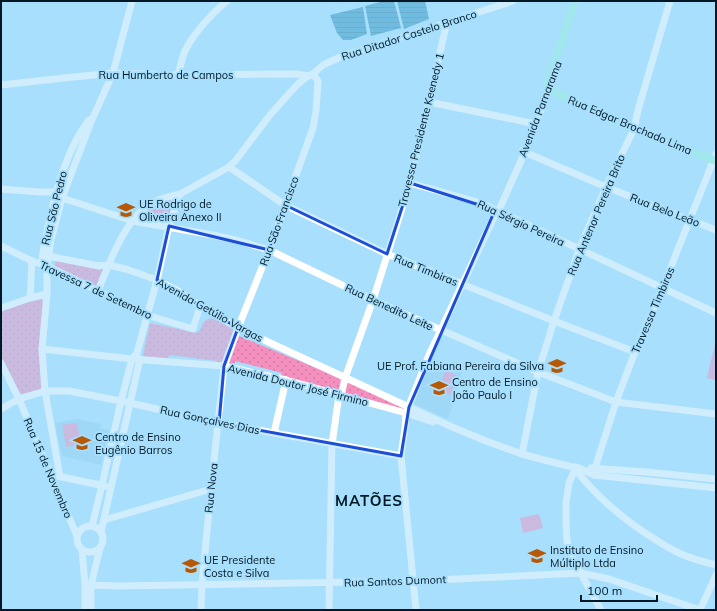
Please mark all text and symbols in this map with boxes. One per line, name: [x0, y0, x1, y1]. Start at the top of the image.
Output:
street label: Rua Ditador Castelo Branco: [340, 6, 478, 64]
street label: Travessa Presidente Keenedy 1: [395, 52, 447, 208]
street label: Avenida Parnarama: [515, 59, 565, 159]
street label: Rua Humberto de Campos: [98, 68, 234, 82]
street label: Rua Edgar Brochado Lima: [566, 93, 694, 157]
street label: Rua Antenor Pereira Brito: [564, 152, 628, 278]
street label: Rua São Pedro: [38, 170, 70, 246]
street label: Rua São Francisco: [256, 174, 302, 268]
street label: Rua Belo Leão: [628, 190, 702, 230]
place label: UE Rodrigo de Oliveira Anexo II: [139, 197, 222, 224]
street label: Rua Sérgio Pereira: [475, 197, 567, 249]
school or university icon: UE Rodrigo de Oliveira Anexo II: [116, 200, 136, 220]
street label: Rua Timbiras: [392, 251, 460, 289]
street label: Travessa 7 de Setembro: [38, 258, 154, 322]
street label: Travessa Timbiras: [628, 265, 678, 355]
street label: Avenida Getúlio Vargas: [154, 275, 266, 345]
street label: Rua Benedito Leite: [343, 280, 435, 334]
school or university icon: UE Prof. Fabiana Pereira da Silva: [547, 356, 567, 376]
place label: UE Prof. Fabiana Pereira da Silva: [377, 359, 544, 373]
street label: Avenida Doutor José Firmino: [226, 361, 370, 409]
place label: Centro de Ensino João Paulo I: [452, 375, 538, 402]
school or university icon: Centro de Ensino João Paulo I: [429, 378, 449, 398]
street label: Rua Gonçalves Dias: [159, 403, 261, 437]
street label: Rua 15 de Novembro: [21, 416, 75, 520]
place label: Centro de Ensino Eugênio Barros: [95, 430, 181, 457]
school or university icon: Centro de Ensino Eugênio Barros: [72, 433, 92, 453]
street label: Rua Nova: [201, 462, 221, 514]
district label: MATÕES: [335, 491, 403, 510]
place label: Instituto de Ensino Múltiplo Ltda: [550, 543, 643, 570]
school or university icon: Instituto de Ensino Múltiplo Ltda: [527, 546, 547, 566]
place label: UE Presidente Costa e Silva: [204, 553, 275, 580]
school or university icon: UE Presidente Costa e Silva: [181, 556, 201, 576]
street label: Rua Santos Dumont: [344, 572, 447, 590]
scale bar: [581, 577, 657, 603]
text: 100 m: [587, 583, 622, 598]

